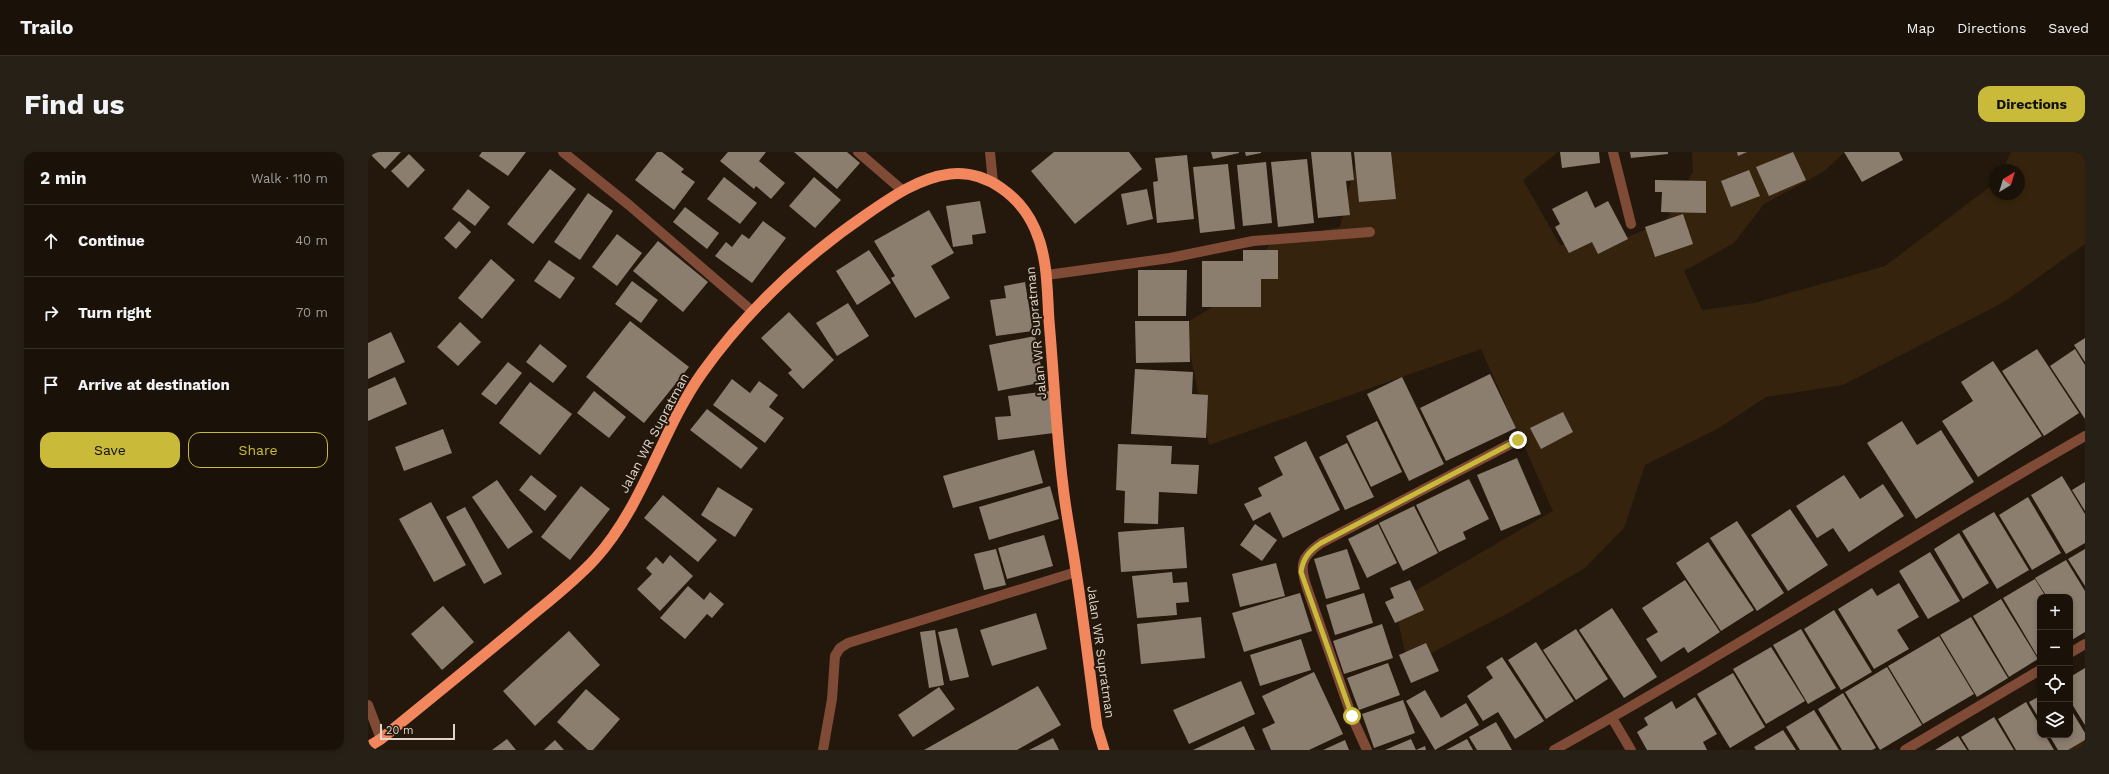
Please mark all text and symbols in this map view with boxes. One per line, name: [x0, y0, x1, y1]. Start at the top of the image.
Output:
text: Trailo: [20, 16, 73, 39]
text: Map: [1907, 20, 1935, 36]
text: Directions: [1957, 20, 2026, 36]
text: Saved: [2048, 20, 2089, 36]
button: Directions: [1978, 86, 2085, 122]
text: Find us: [24, 88, 124, 121]
north arrow: [1989, 164, 2025, 200]
text: 2 min: [40, 168, 86, 188]
text: Walk · 110 m: [251, 171, 328, 186]
icon: ahead: [40, 230, 62, 252]
text: Continue: [78, 232, 145, 250]
text: 40 m: [295, 233, 328, 248]
street label: Jalan WR Supratman: [1023, 266, 1049, 400]
icon: right: [40, 302, 62, 324]
text: Turn right: [78, 304, 151, 322]
text: 70 m: [296, 305, 328, 320]
street label: Jalan WR Supratman: [616, 371, 692, 495]
icon: arrive: [40, 374, 62, 396]
text: Arrive at destination: [78, 376, 230, 394]
route end: [1509, 431, 1527, 449]
button: Save: [40, 432, 180, 468]
button: Share: [188, 432, 328, 468]
street label: Jalan WR Supratman: [1084, 585, 1118, 719]
map controls: [2037, 594, 2073, 738]
button: +: [2037, 594, 2073, 630]
button: −: [2037, 630, 2073, 666]
button: locate: [2037, 666, 2073, 702]
button: layers: [2037, 702, 2073, 738]
route start: [1343, 707, 1361, 725]
scale bar: [380, 722, 455, 741]
text: 20 m: [386, 724, 414, 737]

